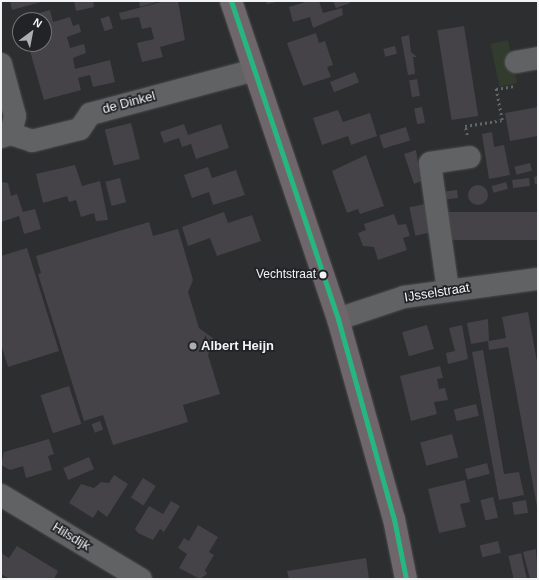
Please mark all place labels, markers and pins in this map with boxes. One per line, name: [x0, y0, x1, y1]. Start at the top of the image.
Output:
place label: Vechtstraat: [256, 268, 316, 282]
marker: Vechtstraat: [318, 270, 328, 280]
place label: Albert Heijn: [201, 338, 274, 354]
marker: Albert Heijn: [188, 341, 198, 351]

